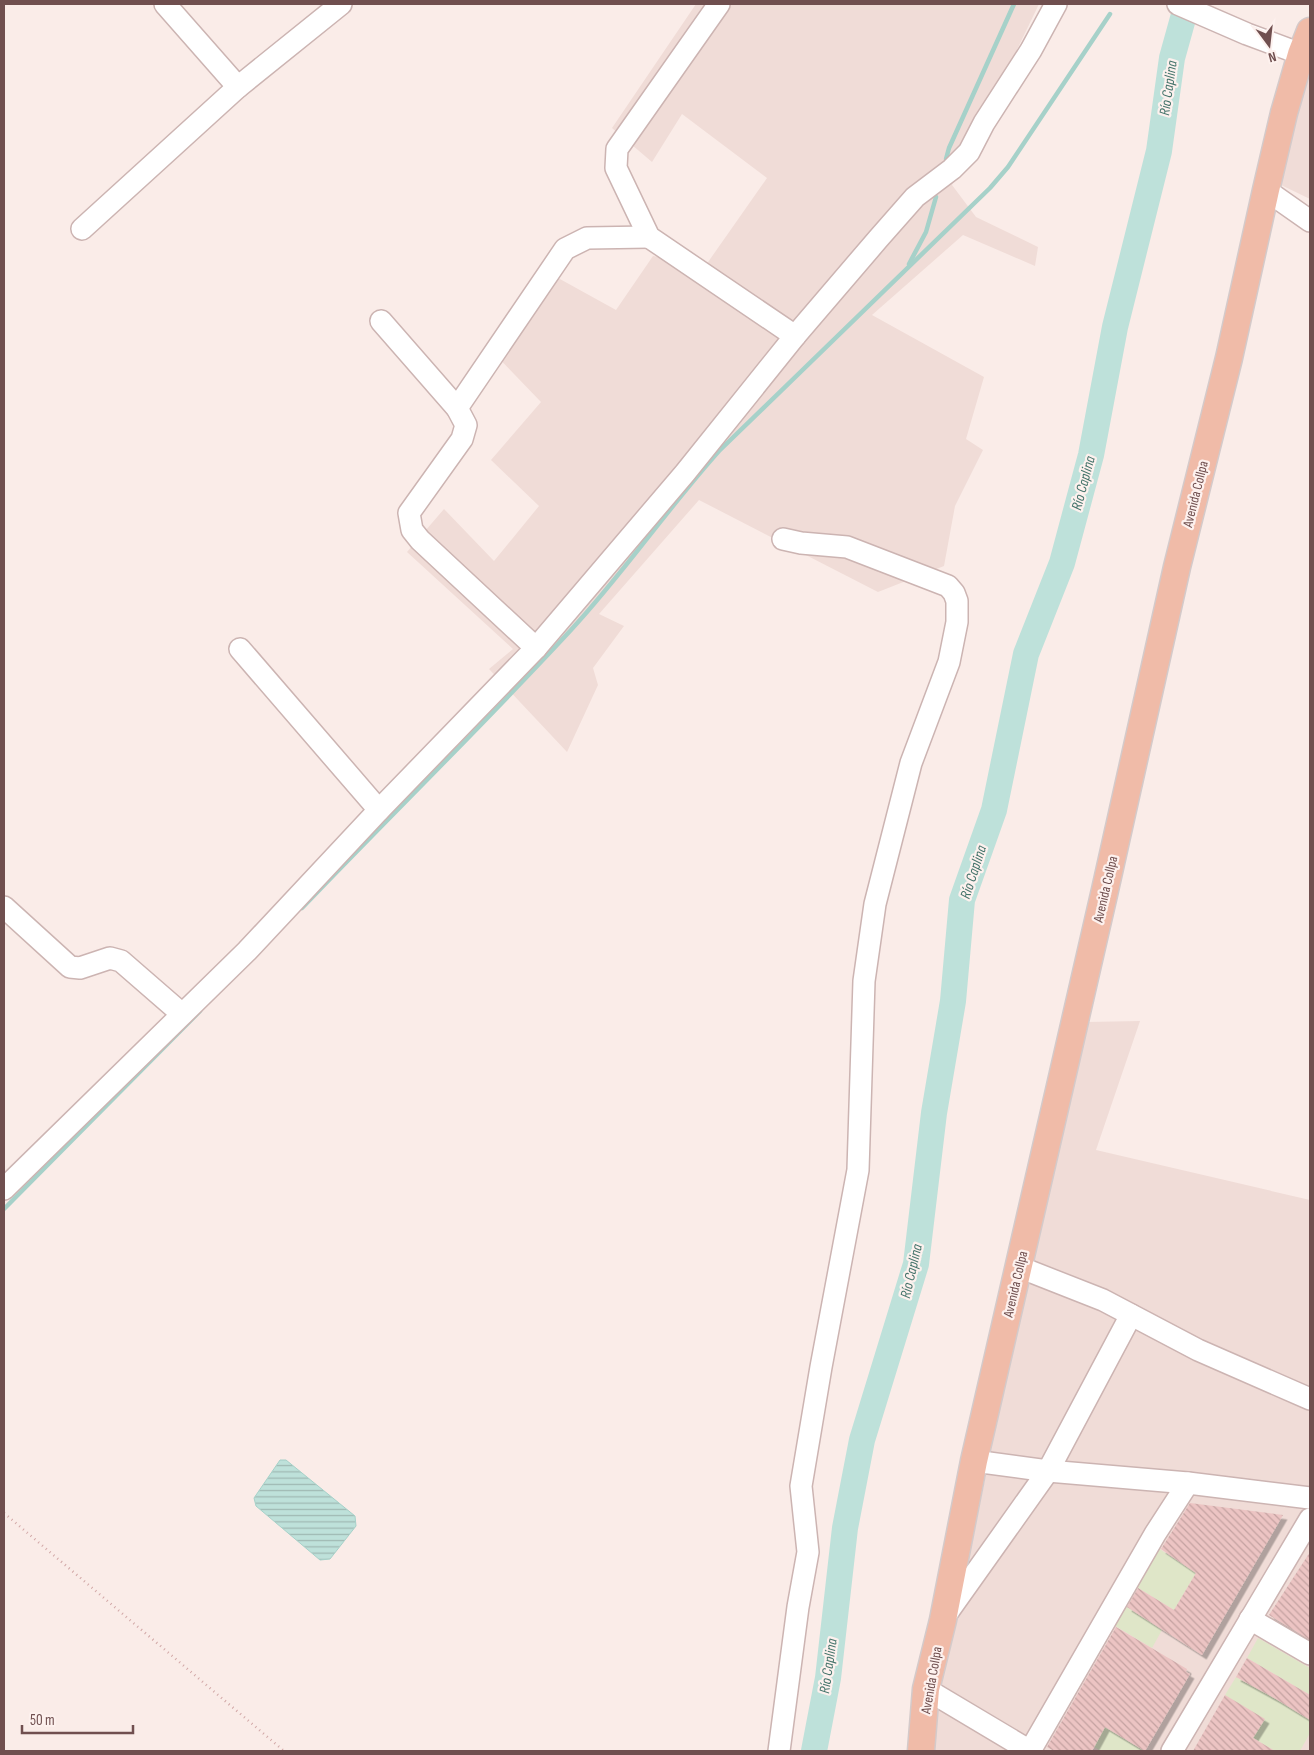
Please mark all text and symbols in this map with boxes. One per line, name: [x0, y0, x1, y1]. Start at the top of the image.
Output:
north arrow: [1244, 20, 1294, 70]
text: N: [1266, 48, 1278, 66]
water label: Río Caplina: [1155, 59, 1182, 117]
water label: Río Caplina: [1067, 454, 1100, 512]
street label: Avenida Collpa: [1179, 459, 1212, 530]
water label: Río Caplina: [956, 843, 991, 901]
street label: Avenida Collpa: [1089, 854, 1121, 925]
water label: Río Caplina: [896, 1242, 927, 1300]
street label: Avenida Collpa: [999, 1249, 1031, 1320]
water label: Río Caplina: [815, 1637, 842, 1695]
street label: Avenida Collpa: [917, 1645, 946, 1716]
scale bar: [22, 1702, 134, 1734]
text: 50 m: [30, 1711, 55, 1730]

